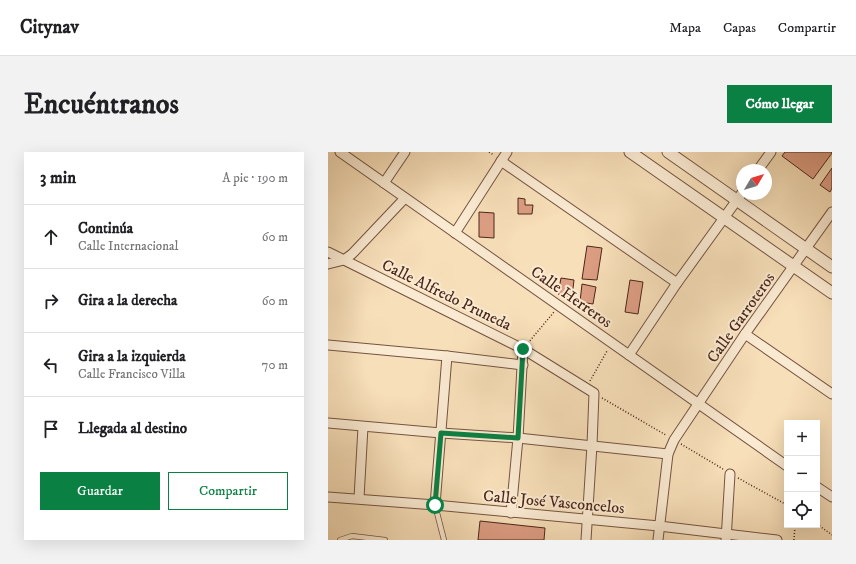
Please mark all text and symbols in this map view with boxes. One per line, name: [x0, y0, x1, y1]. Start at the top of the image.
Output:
text: Citynav: [20, 16, 79, 39]
text: Mapa: [669, 19, 701, 37]
text: Capas: [723, 19, 756, 37]
text: Compartir: [778, 19, 836, 37]
button: Cómo llegar: [727, 85, 832, 123]
text: Encuéntranos: [24, 87, 179, 122]
north arrow: [736, 164, 772, 200]
text: 3 min: [40, 167, 76, 189]
text: A pie · 190 m: [222, 170, 288, 186]
text: Continúa: [78, 219, 133, 238]
icon: ahead: [40, 226, 62, 248]
text: 60 m: [262, 229, 288, 245]
text: Calle Internacional: [78, 238, 178, 254]
street label: Calle Alfredo Pruneda: [379, 255, 515, 335]
street label: Calle Herreros: [527, 262, 616, 332]
street label: Calle Garroteros: [702, 269, 779, 367]
icon: right: [40, 290, 62, 312]
text: Gira a la derecha: [78, 291, 177, 310]
text: 60 m: [262, 293, 288, 309]
route end: [514, 340, 532, 358]
text: Gira a la izquierda: [78, 347, 186, 366]
icon: left: [40, 354, 62, 376]
text: 70 m: [262, 357, 288, 373]
text: Calle Francisco Villa: [78, 366, 185, 382]
icon: arrive: [40, 418, 62, 440]
text: Llegada al destino: [78, 419, 187, 438]
map controls: [784, 420, 820, 528]
button: +: [784, 420, 820, 456]
button: −: [784, 456, 820, 492]
button: Guardar: [40, 472, 160, 510]
button: Compartir: [168, 472, 288, 510]
street label: Calle José Vasconcelos: [482, 486, 625, 518]
button: locate: [784, 492, 820, 528]
route start: [426, 496, 444, 514]

